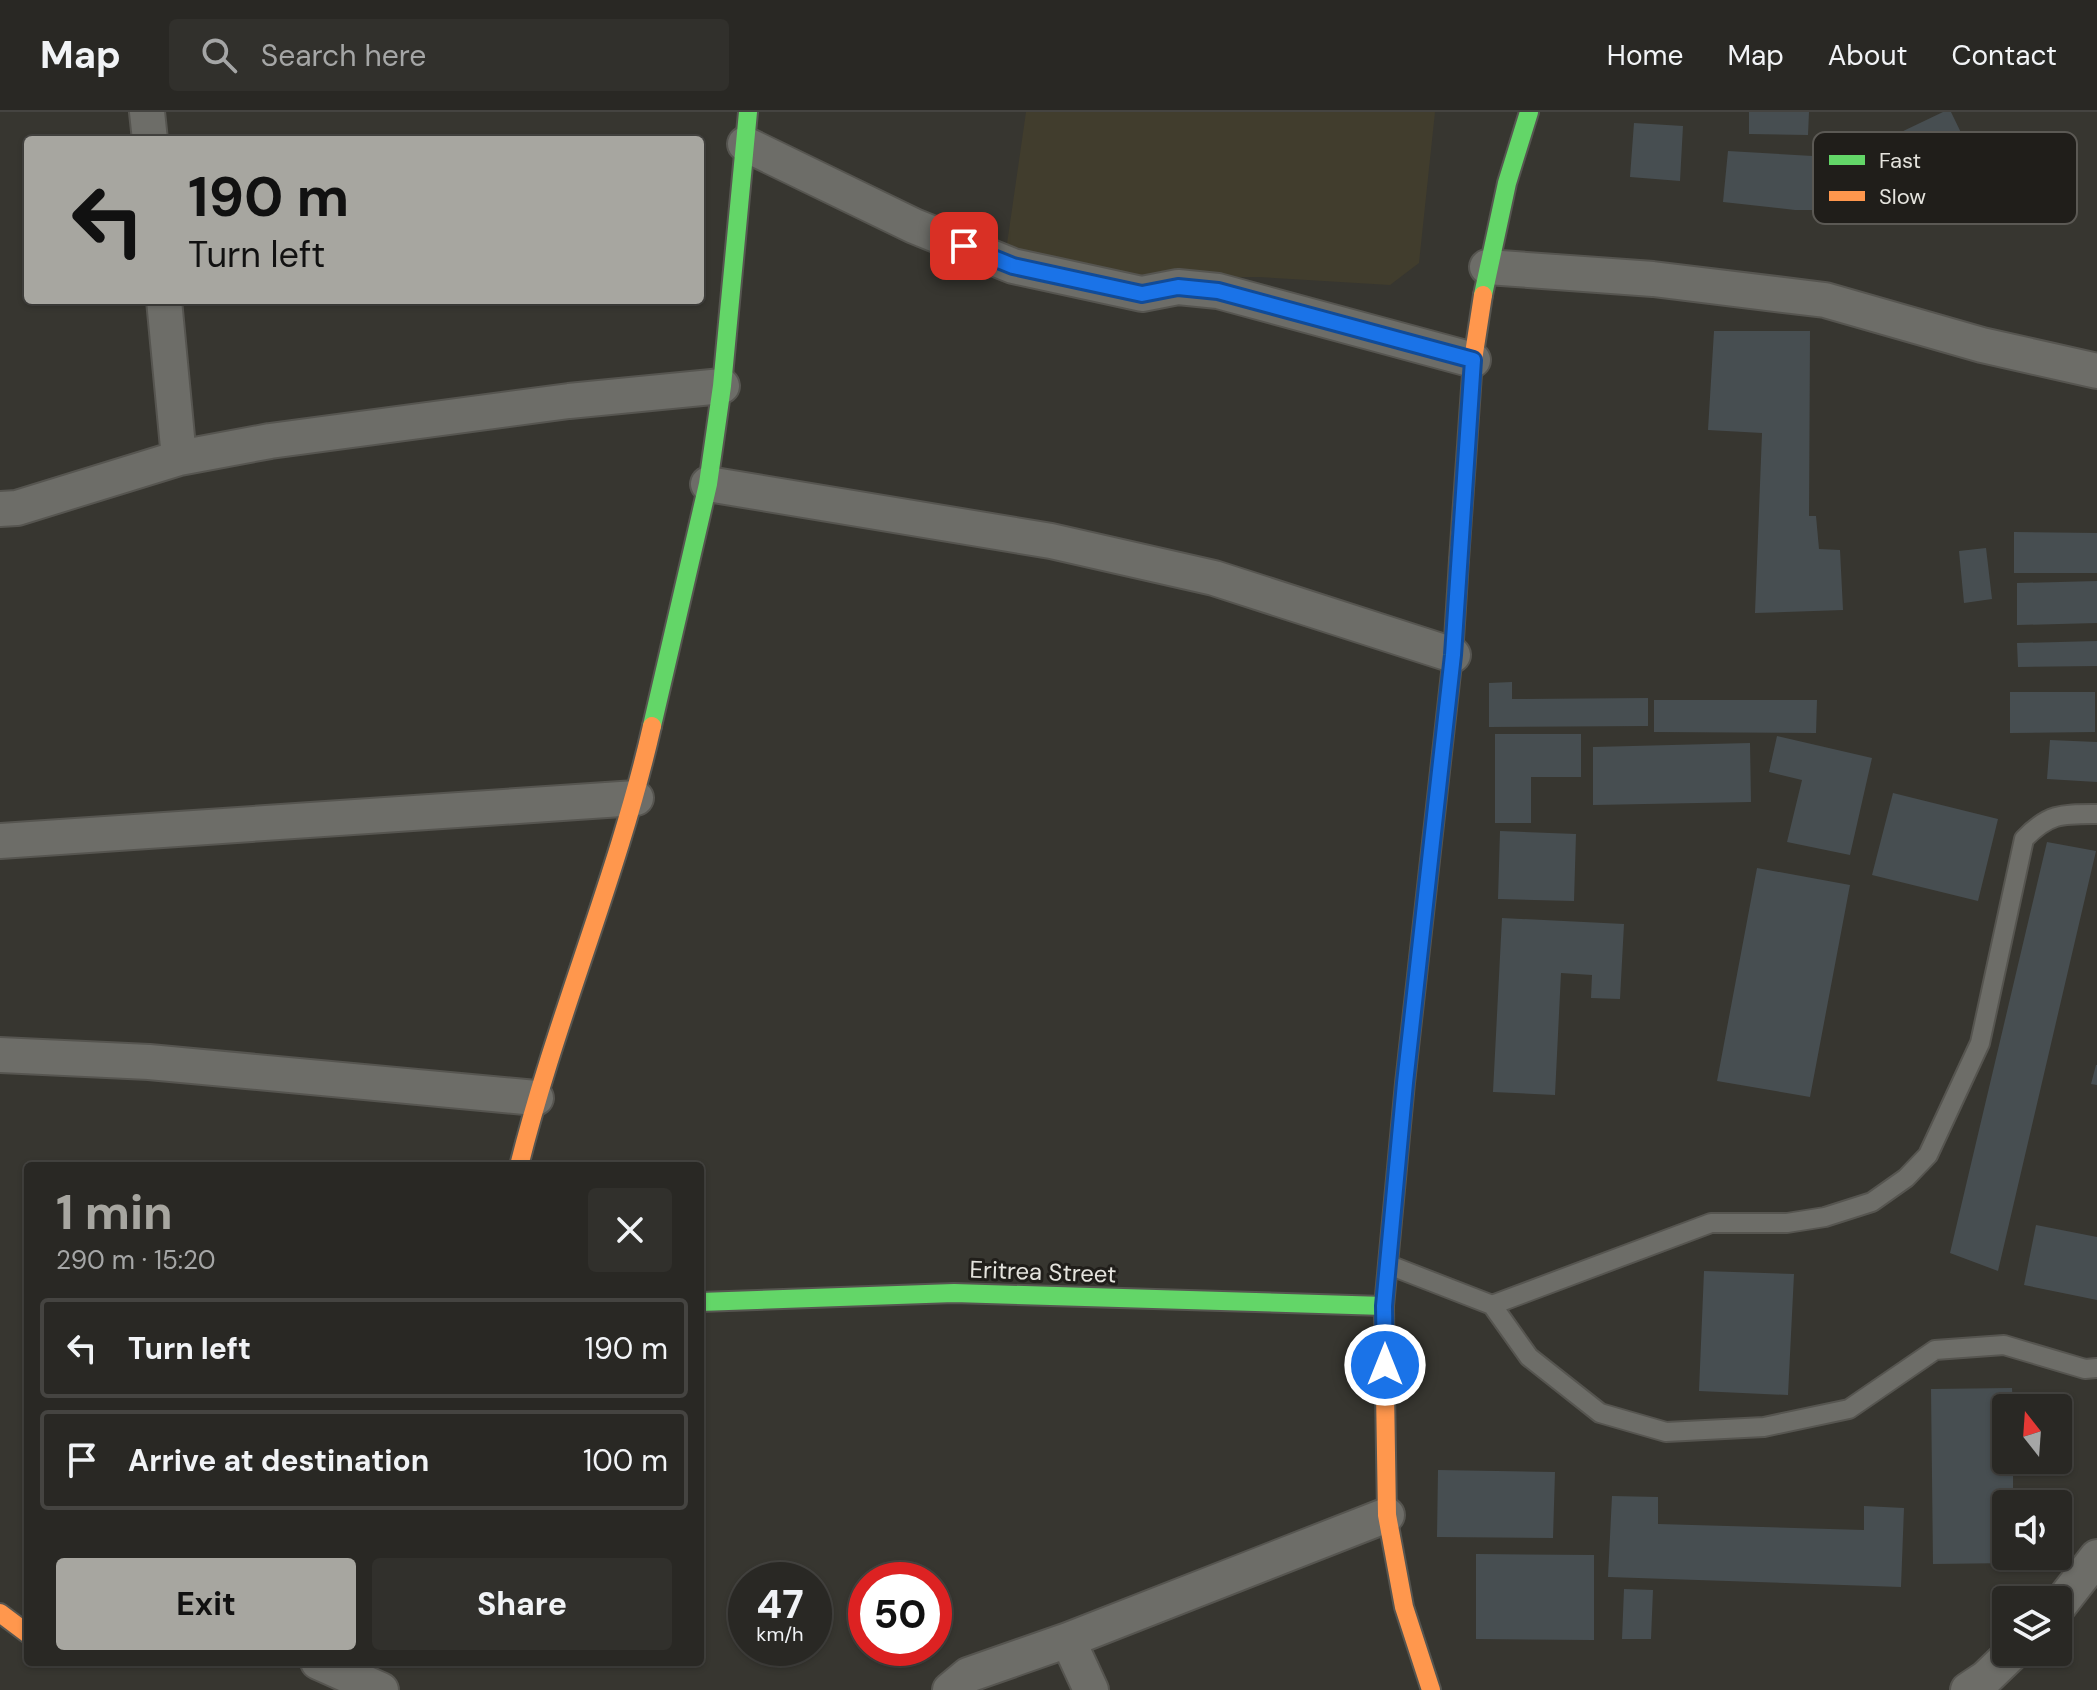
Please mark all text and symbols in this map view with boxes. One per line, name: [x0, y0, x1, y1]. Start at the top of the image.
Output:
search box: [169, 19, 729, 91]
text: Map: [40, 30, 121, 80]
icon: search: [197, 33, 241, 77]
text: Search here: [261, 36, 426, 75]
text: Home: [1607, 37, 1683, 74]
text: Map: [1727, 37, 1784, 74]
text: About: [1828, 37, 1907, 74]
text: Contact: [1951, 37, 2057, 74]
legend: [1813, 132, 2077, 224]
text: Fast: [1879, 146, 1921, 175]
text: 190 m: [188, 160, 349, 233]
icon: left: [56, 168, 160, 272]
text: Slow: [1879, 182, 1926, 211]
pin: [930, 212, 998, 280]
icon: arrive: [942, 224, 986, 268]
text: Turn left: [188, 231, 325, 278]
text: 1 min: [56, 1181, 173, 1244]
button: close: [588, 1188, 672, 1272]
text: 290 m · 15:20: [56, 1243, 216, 1277]
street label: Eritrea Street: [969, 1253, 1117, 1290]
position arrow: [1343, 1323, 1427, 1407]
icon: left: [60, 1326, 104, 1370]
text: Turn left: [128, 1329, 251, 1368]
text: 190 m: [585, 1329, 668, 1368]
north arrow: [1992, 1394, 2072, 1474]
map controls: [1992, 1394, 2072, 1666]
icon: arrive: [60, 1438, 104, 1482]
text: Arrive at destination: [128, 1441, 429, 1480]
text: 100 m: [583, 1441, 668, 1480]
button: sound: [1992, 1490, 2072, 1570]
button: Exit: [56, 1558, 356, 1650]
button: Share: [372, 1558, 672, 1650]
speed limit sign: 50: [848, 1562, 952, 1666]
text: 47: [756, 1578, 804, 1630]
button: layers: [1992, 1586, 2072, 1666]
text: km/h: [756, 1621, 804, 1647]

